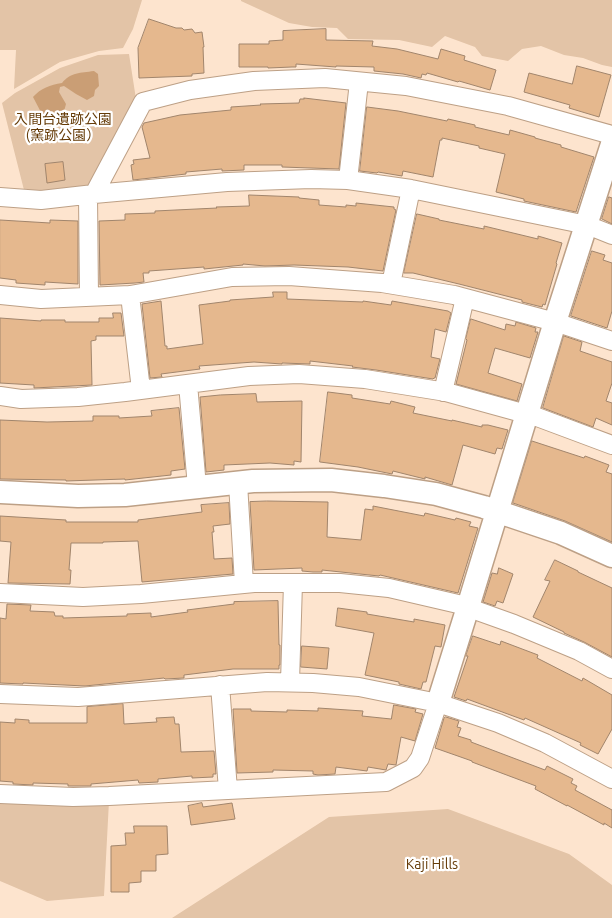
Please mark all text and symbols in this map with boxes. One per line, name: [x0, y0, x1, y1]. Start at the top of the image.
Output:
park label: 入間台遺跡公園 (窯跡公園）: [14, 111, 112, 144]
park label: Kaji Hills: [406, 856, 458, 872]

